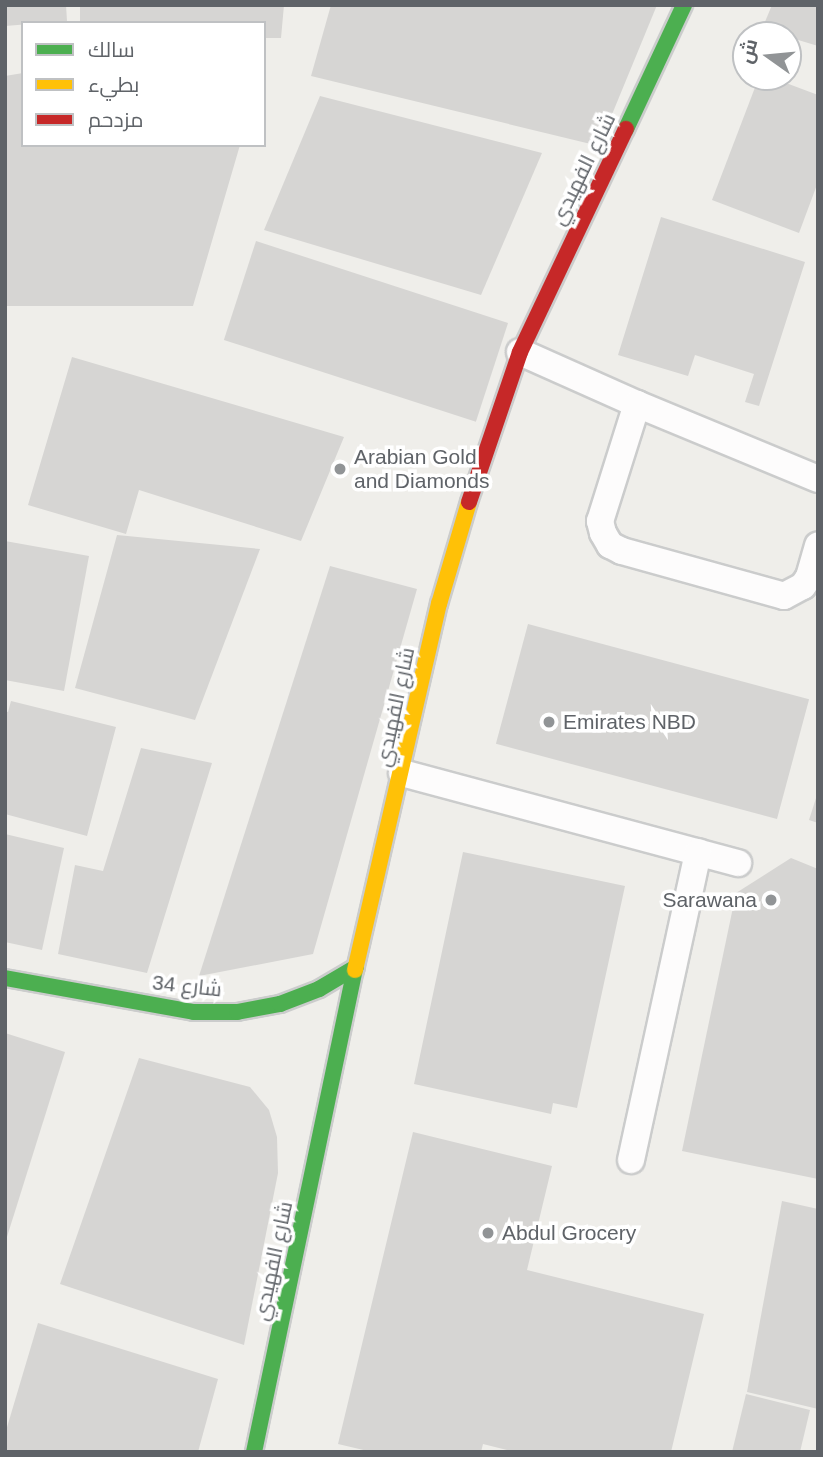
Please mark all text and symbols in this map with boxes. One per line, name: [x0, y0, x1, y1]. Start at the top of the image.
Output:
legend: [21, 21, 266, 147]
north arrow: [732, 21, 802, 91]
text: ش: [735, 36, 761, 65]
text: سالك: [88, 38, 135, 61]
text: بطيء: [88, 73, 139, 96]
text: مزدحم: [88, 108, 143, 131]
street label: شارع الفهيدي: [545, 109, 621, 229]
place label: Arabian Gold and Diamonds: [354, 444, 489, 494]
marker: Arabian Gold and Diamonds: [332, 461, 348, 477]
street label: شارع الفهيدي: [370, 645, 420, 769]
place label: Emirates NBD: [563, 709, 696, 735]
marker: Emirates NBD: [541, 714, 557, 730]
place label: Sarawana: [662, 887, 757, 913]
marker: Sarawana: [763, 892, 779, 908]
street label: شارع 34: [151, 970, 223, 1002]
street label: شارع الفهيدي: [248, 1199, 298, 1323]
place label: Abdul Grocery: [502, 1220, 636, 1246]
marker: Abdul Grocery: [480, 1225, 496, 1241]

